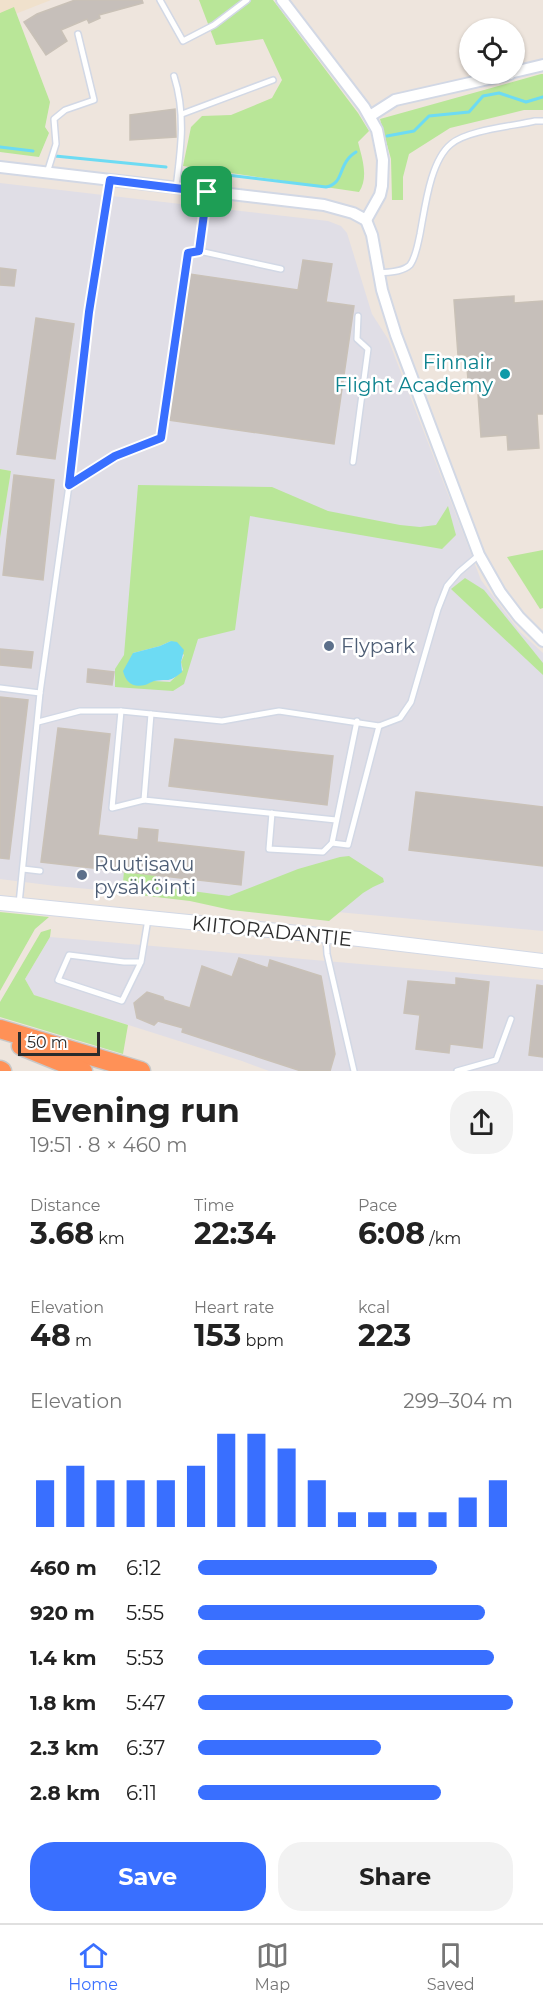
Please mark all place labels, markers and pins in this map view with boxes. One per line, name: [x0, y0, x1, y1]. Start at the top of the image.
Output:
pin: [181, 166, 232, 217]
place label: Finnair Flight Academy: [334, 350, 493, 397]
marker: Finnair Flight Academy: [498, 367, 512, 381]
place label: Flypark: [341, 634, 415, 658]
marker: Flypark: [322, 639, 336, 653]
place label: Ruutisavu pysäköinti: [94, 852, 196, 899]
marker: Ruutisavu pysäköinti: [75, 868, 89, 882]

